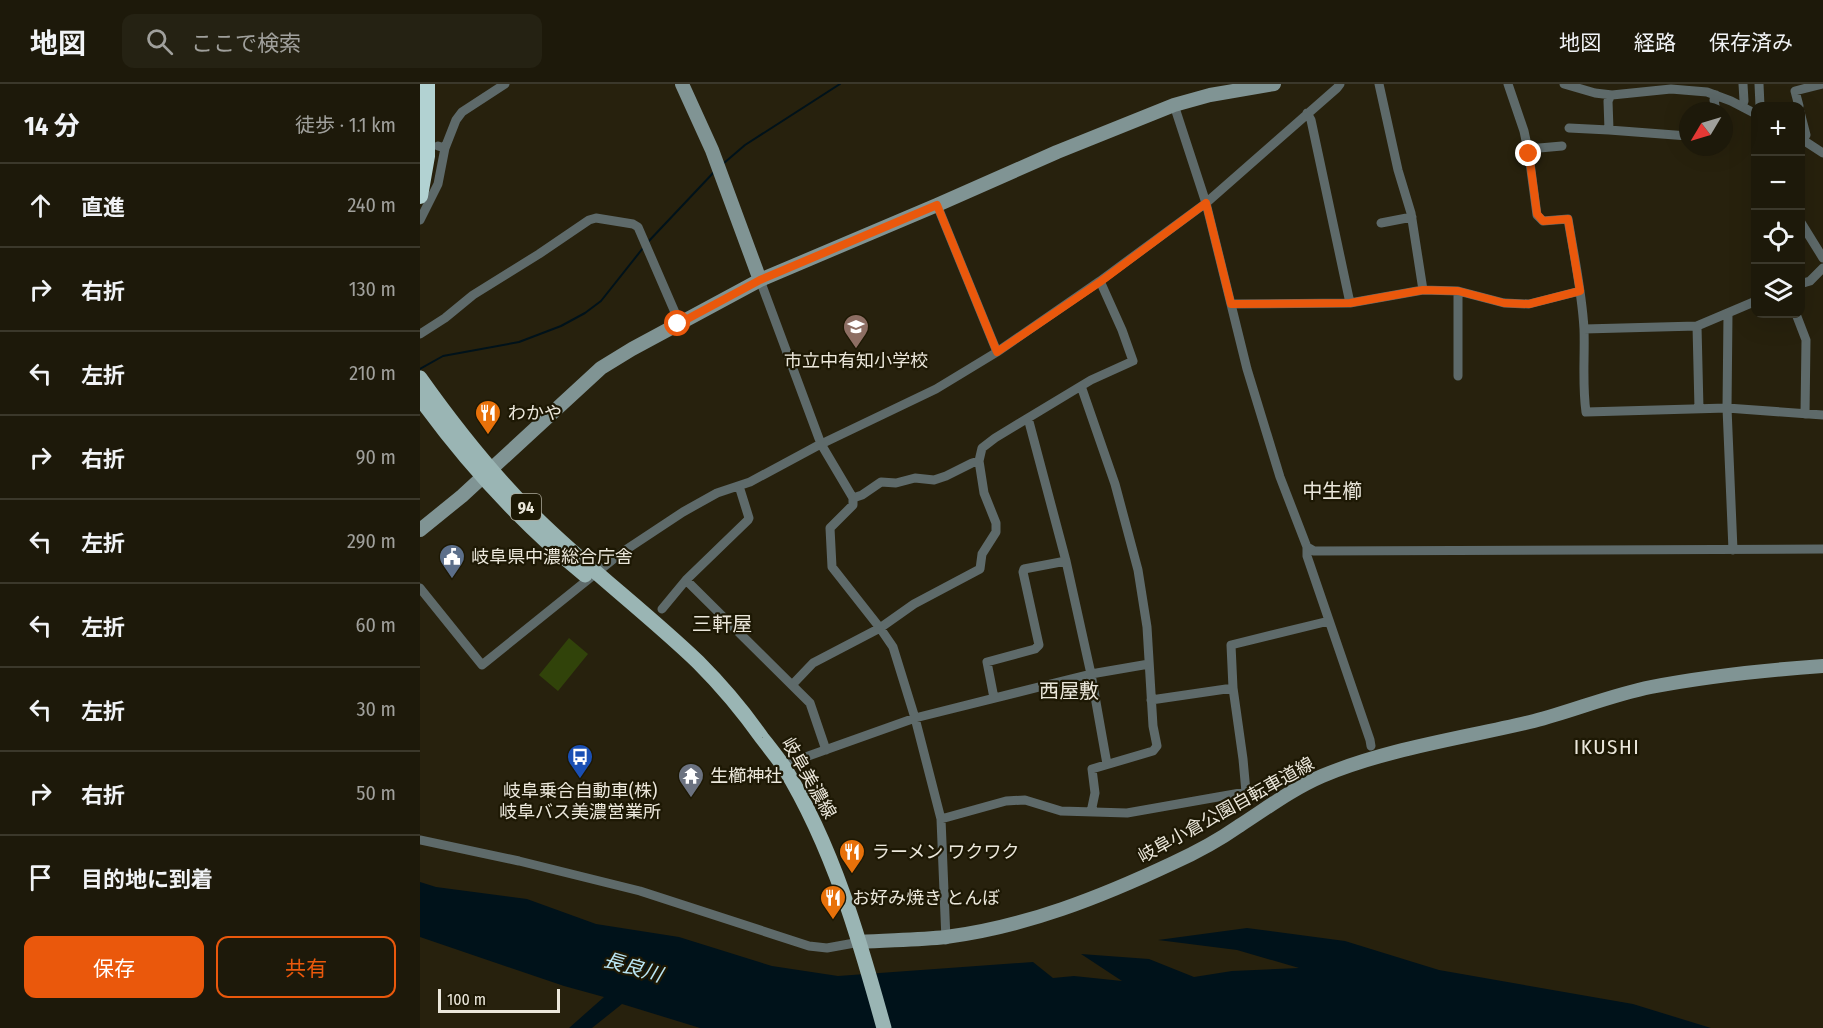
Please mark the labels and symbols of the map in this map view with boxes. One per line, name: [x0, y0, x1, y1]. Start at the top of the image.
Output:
north arrow: [1679, 102, 1733, 156]
route end: [1515, 140, 1541, 166]
route start: [664, 310, 690, 336]
school or university icon: 市立中有知小学校: [841, 312, 871, 350]
place label: 市立中有知小学校: [784, 350, 928, 372]
restaurant icon: わかや: [473, 398, 503, 436]
place label: わかや: [508, 402, 562, 424]
district label: 中生櫛: [1302, 479, 1362, 503]
road number: 94: [511, 494, 541, 520]
public building icon: 岐阜県中濃総合庁舎: [437, 542, 467, 580]
place label: 岐阜県中濃総合庁舎: [471, 546, 633, 568]
district label: 三軒屋: [692, 612, 752, 636]
district label: 西屋敷: [1039, 679, 1099, 703]
street label: 岐阜美濃線: [777, 734, 841, 822]
district label: IKUSHI: [1574, 734, 1640, 760]
bus stop icon: 岐阜乗合自動車(株) 岐阜バス美濃営業所: [565, 742, 595, 780]
street label: 岐阜小倉公園自転車道線: [1134, 752, 1318, 868]
temple icon: 生櫛神社: [676, 761, 706, 799]
place label: 生櫛神社: [710, 765, 782, 787]
place label: 岐阜乗合自動車(株) 岐阜バス美濃営業所: [499, 780, 661, 823]
restaurant icon: ラーメン ワクワク: [837, 837, 867, 875]
place label: ラーメン ワクワク: [872, 841, 1020, 863]
restaurant icon: お好み焼き とんぼ: [818, 883, 848, 921]
place label: お好み焼き とんぼ: [852, 887, 1000, 909]
water label: 長良川: [601, 947, 667, 987]
scale bar: [438, 986, 560, 1014]

